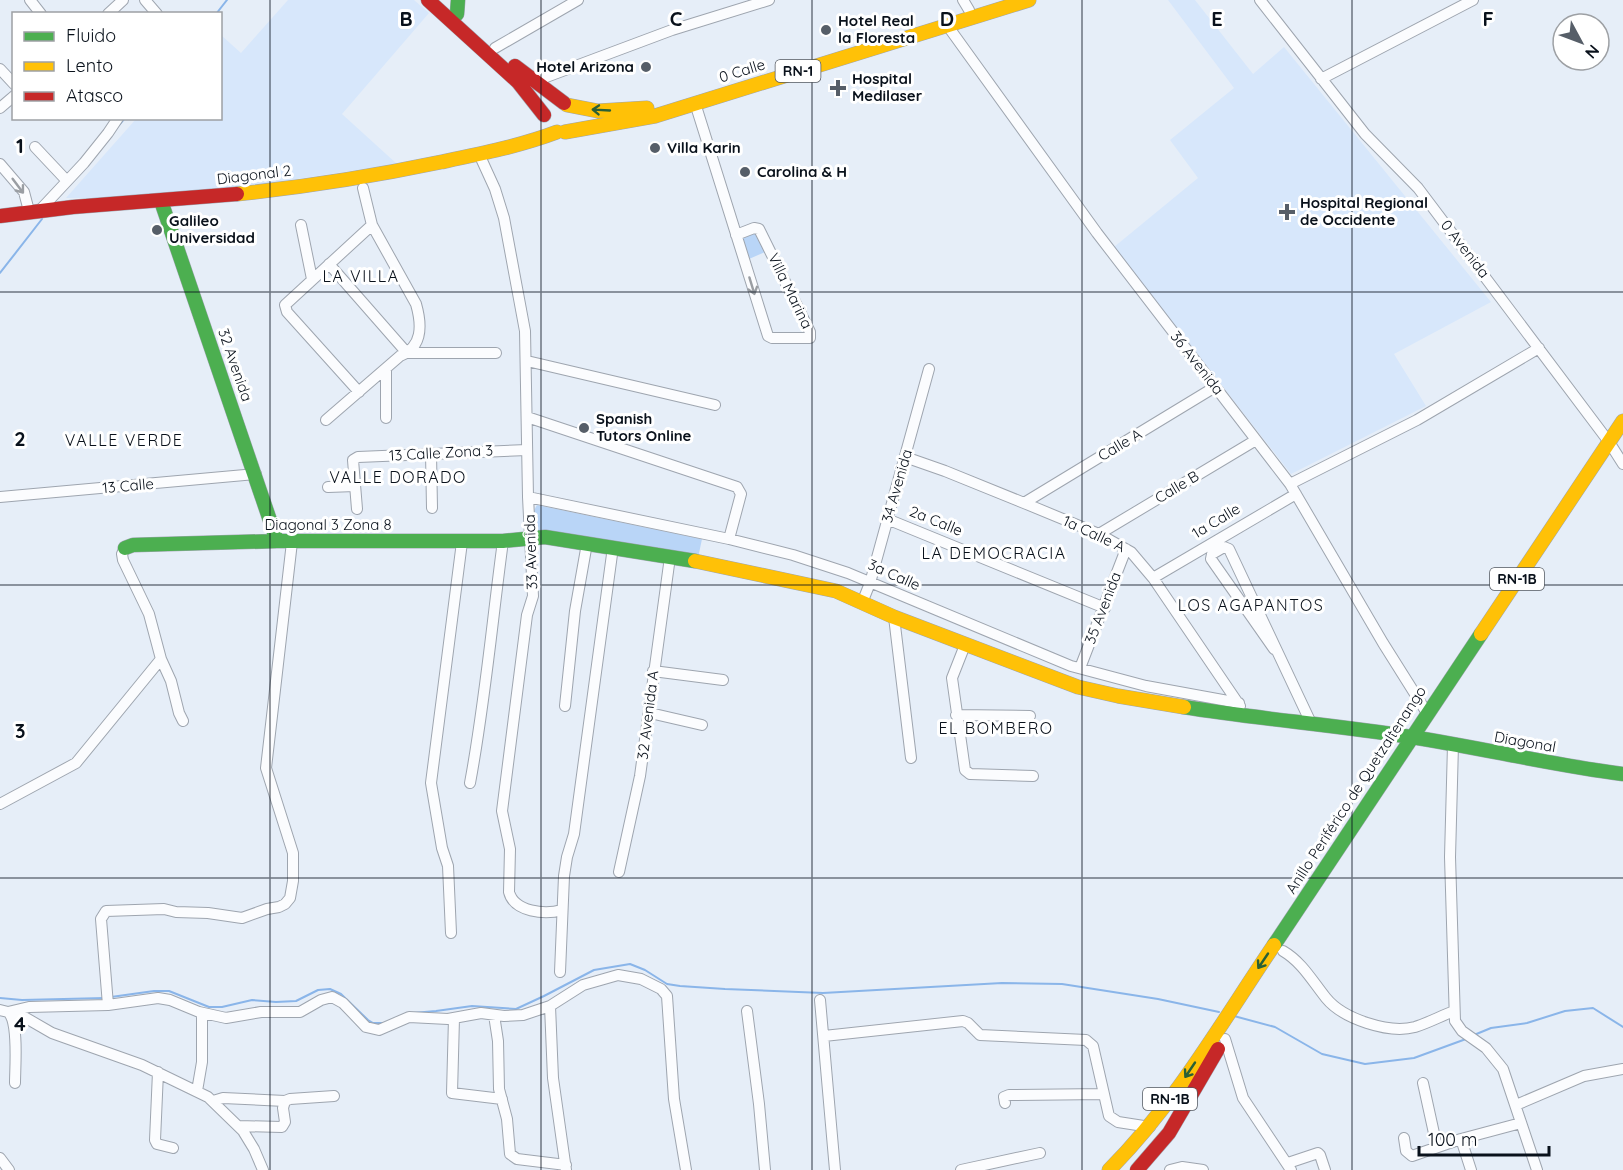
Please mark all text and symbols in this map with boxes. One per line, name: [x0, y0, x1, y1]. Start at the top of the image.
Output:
text: B: [399, 6, 413, 31]
text: C: [670, 6, 683, 31]
text: D: [940, 6, 954, 31]
text: E: [1211, 6, 1223, 31]
text: F: [1482, 6, 1494, 31]
place label: Hotel Real la Floresta: [838, 11, 915, 47]
legend: [12, 12, 222, 120]
north arrow: [1551, 12, 1611, 72]
marker: Hotel Real la Floresta: [819, 23, 833, 37]
text: Fluido: [66, 24, 116, 47]
text: N: [1581, 41, 1604, 63]
text: Lento: [66, 54, 113, 77]
street label: 0 Calle: [717, 55, 767, 86]
place label: Hotel Arizona: [536, 57, 634, 76]
marker: Hotel Arizona: [639, 60, 653, 74]
road number: RN-1: [776, 60, 820, 82]
place label: Hospital Medilaser: [852, 69, 923, 105]
marker: Hospital Medilaser: [829, 79, 847, 97]
text: Atasco: [66, 84, 123, 107]
one-way arrow: [592, 105, 612, 116]
text: 1: [16, 133, 24, 158]
place label: Villa Karin: [667, 138, 741, 157]
marker: Villa Karin: [648, 141, 662, 155]
street label: Diagonal 2: [216, 161, 292, 188]
place label: Carolina & H: [757, 162, 847, 181]
marker: Carolina & H: [738, 165, 752, 179]
one-way arrow: [12, 177, 25, 193]
place label: Hospital Regional de Occidente: [1300, 193, 1428, 229]
marker: Hospital Regional de Occidente: [1278, 203, 1296, 221]
place label: Galileo Universidad: [169, 211, 255, 247]
street label: 0 Avenida: [1437, 216, 1494, 282]
marker: Galileo Universidad: [150, 223, 164, 237]
street label: Villa Marina: [764, 250, 817, 332]
district label: LA VILLA: [322, 266, 400, 286]
one-way arrow: [747, 276, 758, 295]
street label: 32 Avenida: [214, 326, 257, 404]
street label: 36 Avenida: [1167, 327, 1228, 398]
place label: Spanish Tutors Online: [596, 409, 692, 445]
marker: Spanish Tutors Online: [577, 421, 591, 435]
street label: Calle A: [1094, 424, 1145, 465]
text: 2: [14, 426, 26, 451]
district label: VALLE VERDE: [65, 430, 183, 450]
street label: 13 Calle Zona 3: [389, 440, 494, 465]
street label: 34 Avenida: [877, 447, 916, 525]
street label: Calle B: [1151, 466, 1202, 507]
district label: VALLE DORADO: [329, 467, 467, 487]
street label: 13 Calle: [101, 474, 154, 497]
street label: 1a Calle: [1188, 499, 1243, 542]
street label: 2a Calle: [907, 501, 966, 540]
street label: 1a Calle A: [1060, 511, 1129, 556]
street label: 33 Avenida: [520, 514, 541, 590]
street label: Diagonal 3 Zona 8: [264, 515, 392, 534]
district label: LA DEMOCRACIA: [921, 543, 1067, 563]
street label: 3a Calle: [865, 555, 923, 594]
road number: RN-1B: [1490, 568, 1544, 590]
street label: 35 Avenida: [1080, 569, 1125, 647]
district label: LOS AGAPANTOS: [1178, 595, 1324, 615]
street label: 32 Avenida A: [633, 669, 662, 761]
street label: Anillo Periférico de Quetzaltenango: [1281, 682, 1430, 897]
text: 3: [15, 718, 25, 743]
district label: EL BOMBERO: [938, 718, 1054, 738]
street label: Diagonal: [1493, 727, 1557, 756]
one-way arrow: [1257, 952, 1269, 968]
text: 4: [14, 1011, 26, 1036]
one-way arrow: [1183, 1062, 1196, 1079]
road number: RN-1B: [1143, 1088, 1197, 1110]
scale bar: [1419, 1119, 1550, 1157]
text: 100 m: [1428, 1128, 1477, 1151]

